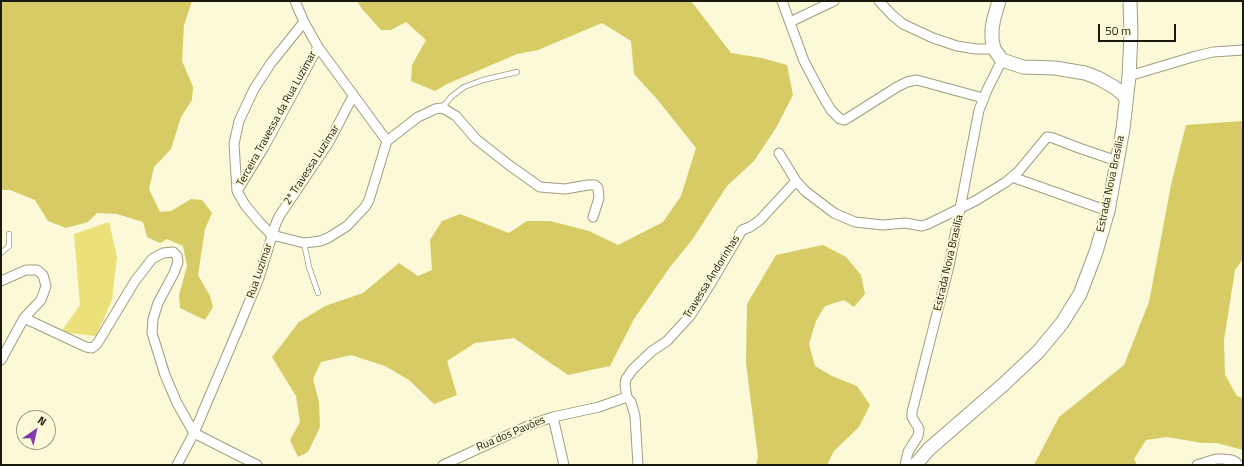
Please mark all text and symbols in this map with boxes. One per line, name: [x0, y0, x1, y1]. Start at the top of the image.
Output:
scale bar: [1100, 16, 1178, 42]
text: 50 m: [1105, 21, 1131, 40]
street label: Terceira Travessa da Rua Luzimar: [234, 49, 320, 189]
street label: 2ª Travessa Luzimar: [281, 122, 343, 208]
street label: Estrada Nova Brasilia: [1094, 134, 1128, 234]
street label: Estrada Nova Brasilía: [931, 214, 967, 312]
street label: Travessa Andorinhas: [681, 233, 743, 321]
street label: Rua Luzimar: [244, 242, 276, 300]
north arrow: [16, 410, 56, 450]
text: N: [35, 412, 50, 430]
street label: Rua dos Pavões: [475, 414, 547, 454]

